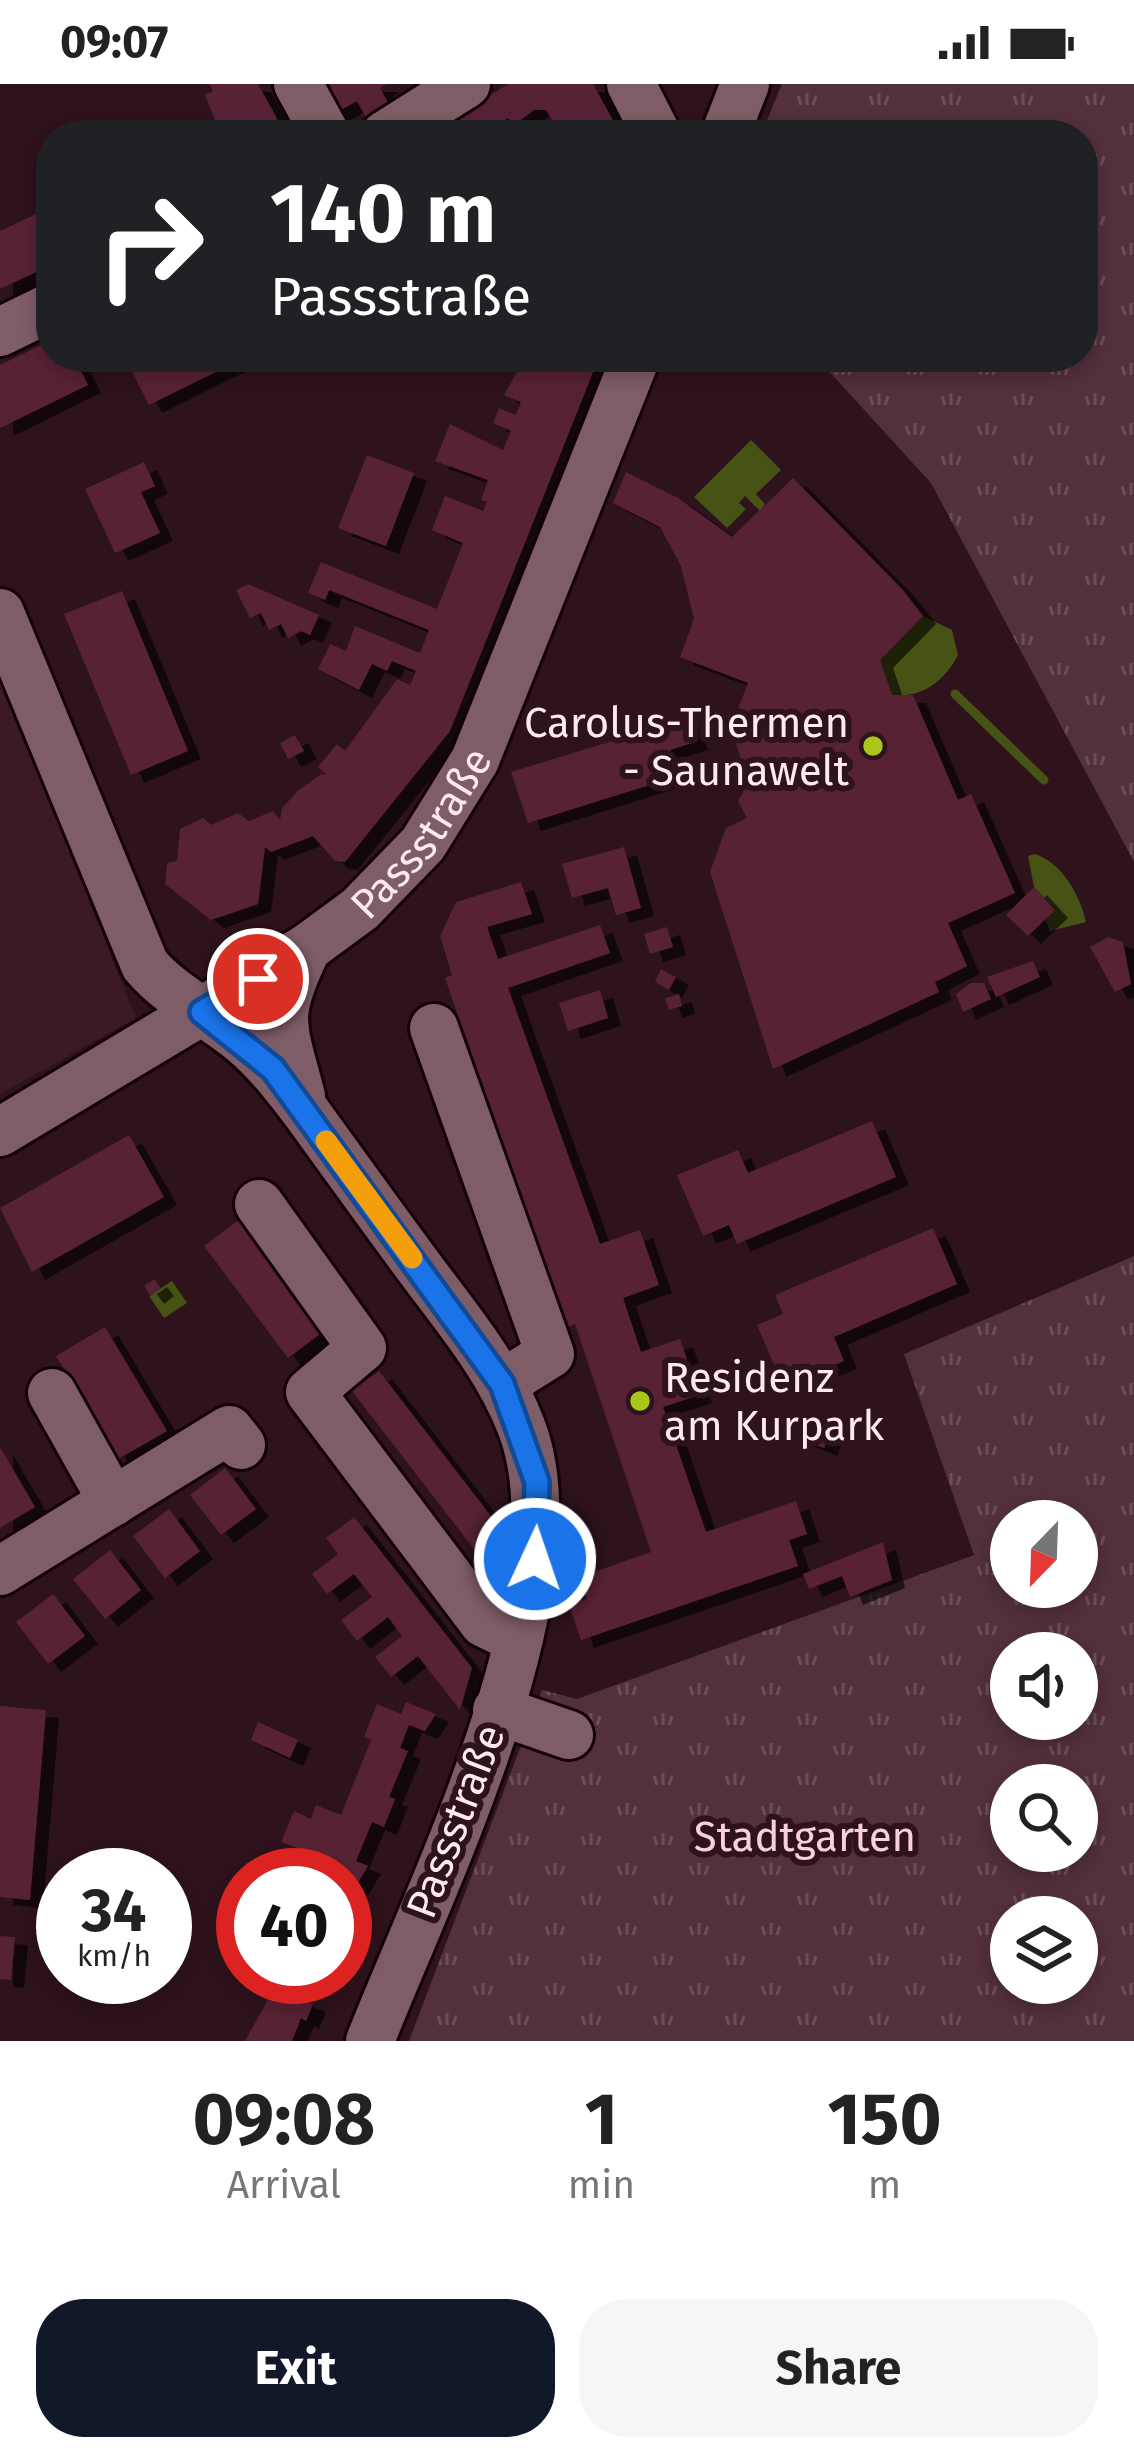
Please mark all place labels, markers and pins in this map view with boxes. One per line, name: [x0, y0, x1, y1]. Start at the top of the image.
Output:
place label: Carolus-Thermen - Saunawelt: [524, 698, 850, 796]
marker: Carolus-Thermen - Saunawelt: [860, 733, 886, 759]
pin: [207, 928, 309, 1030]
place label: Residenz am Kurpark: [664, 1353, 885, 1451]
marker: Residenz am Kurpark: [627, 1388, 653, 1414]

